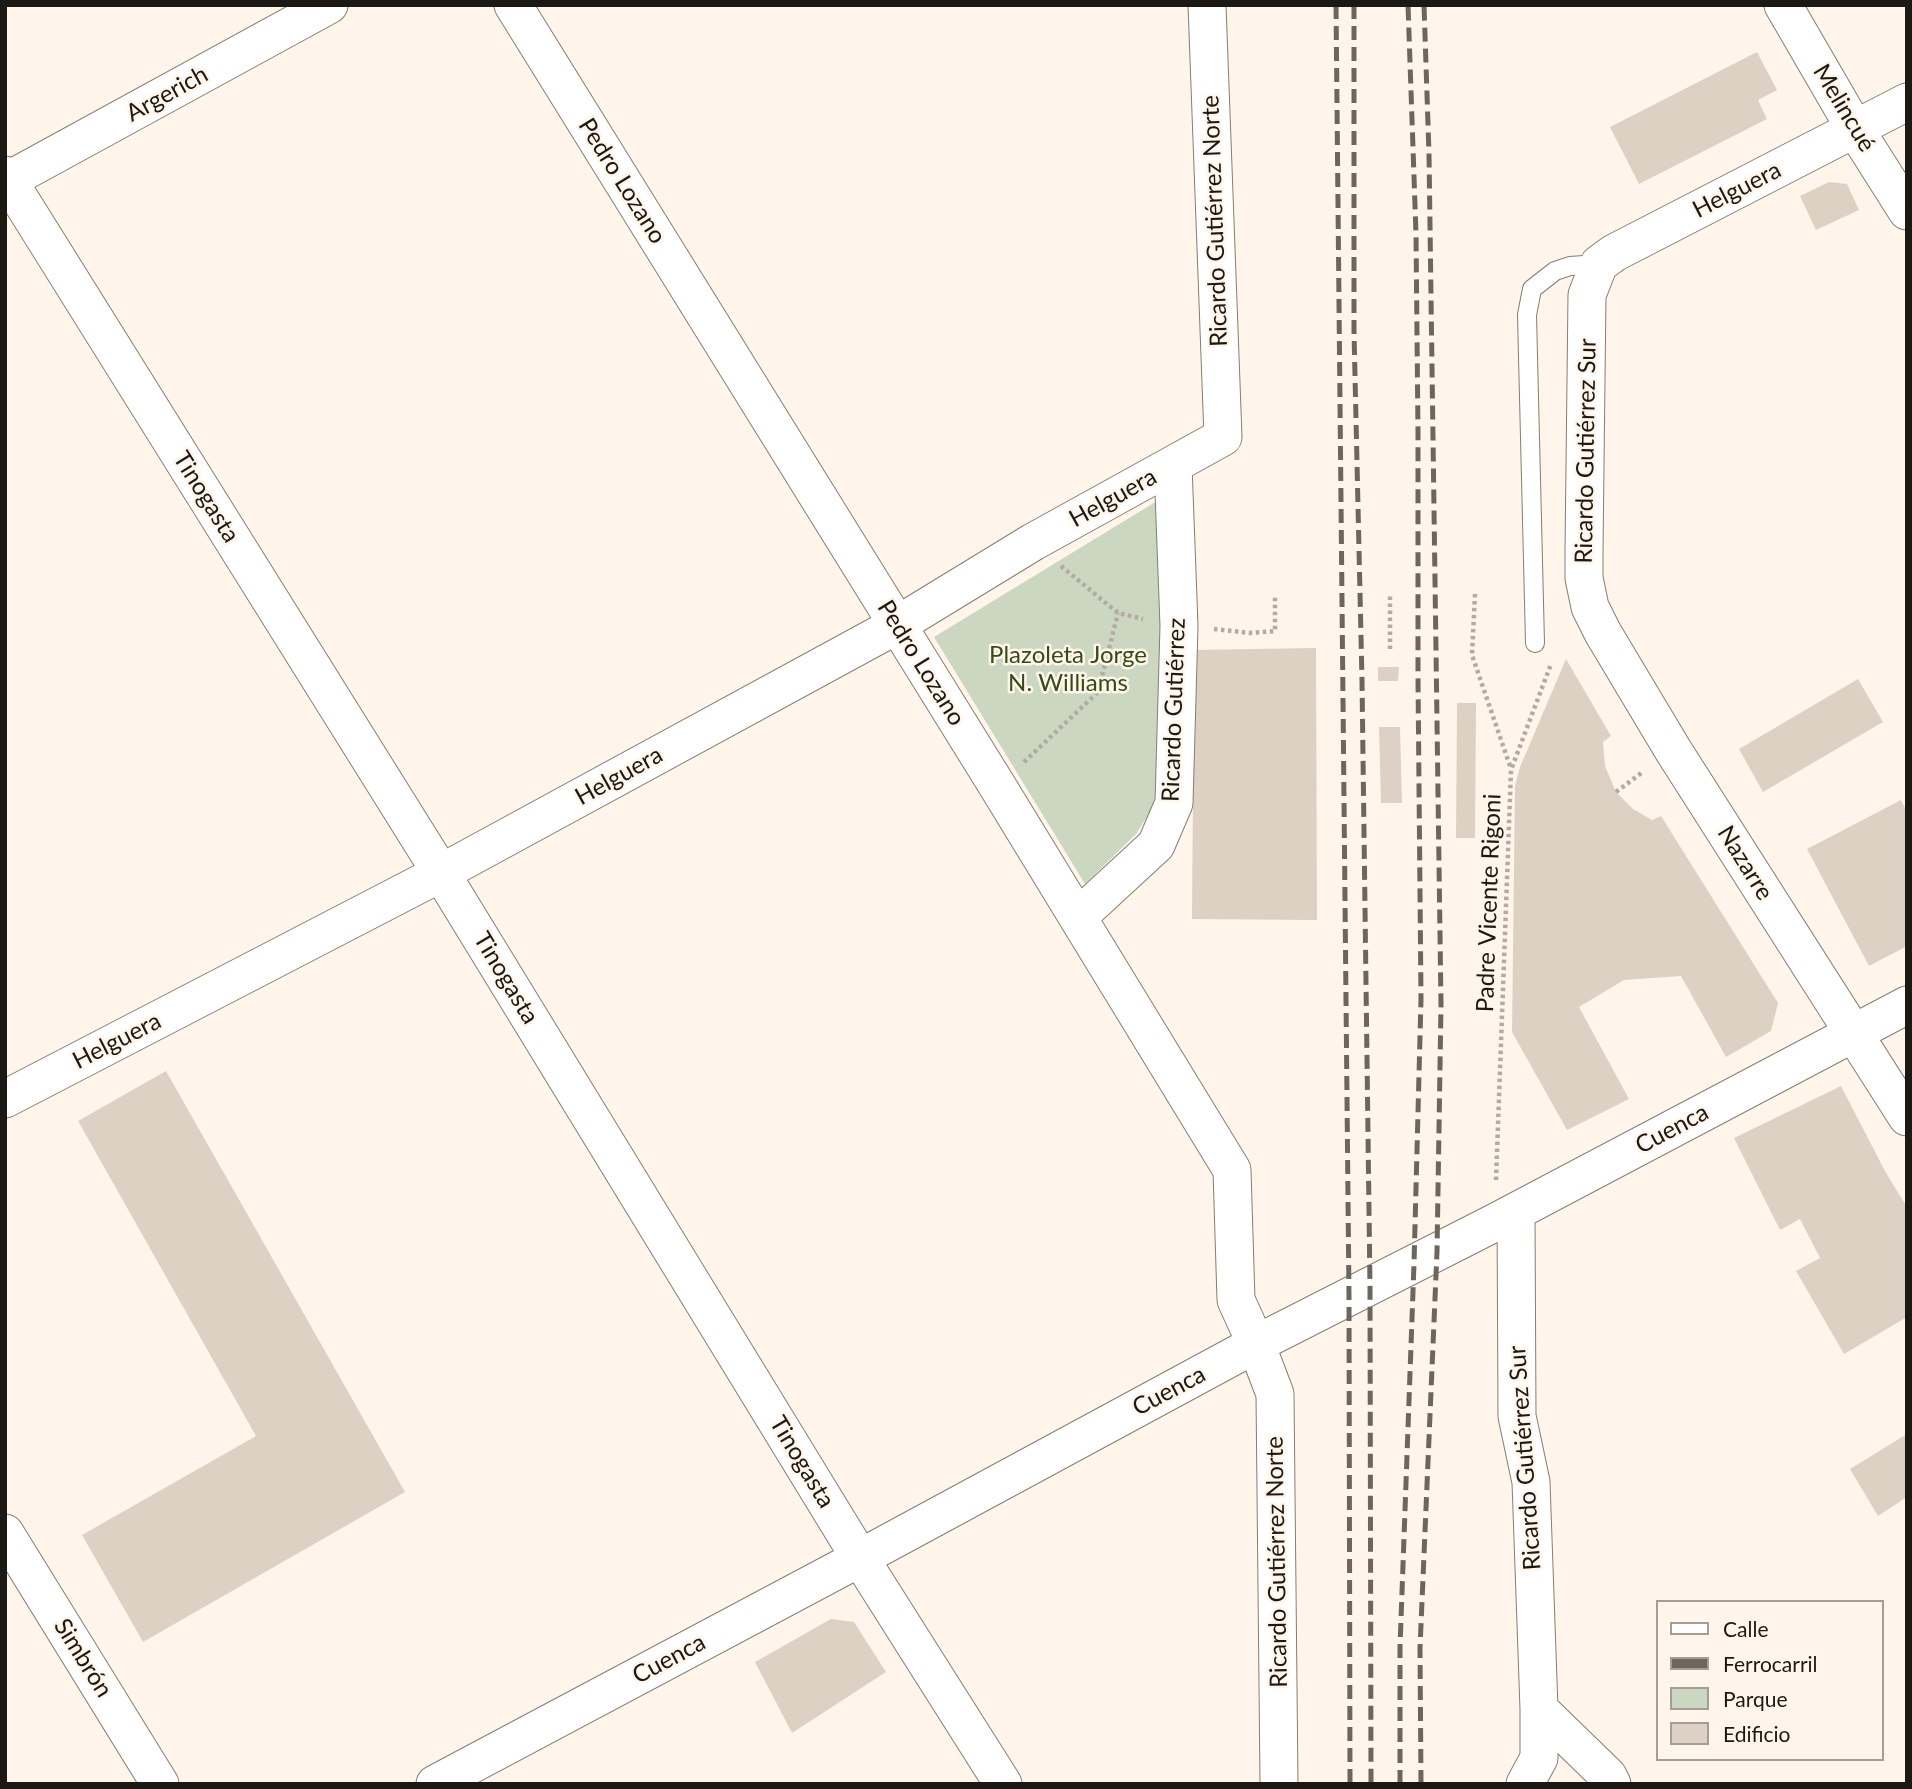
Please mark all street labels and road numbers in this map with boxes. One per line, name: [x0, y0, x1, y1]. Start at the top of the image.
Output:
street label: Melincué: [1807, 59, 1881, 157]
street label: Argerich: [121, 60, 213, 128]
street label: Ricardo Gutiérrez Norte: [1196, 95, 1234, 347]
street label: Pedro Lozano: [572, 113, 672, 249]
street label: Helguera: [1688, 156, 1786, 224]
street label: Ricardo Gutiérrez Sur: [1570, 338, 1602, 564]
street label: Tinogasta: [167, 446, 245, 548]
street label: Helguera: [1064, 462, 1162, 534]
street label: Pedro Lozano: [871, 595, 971, 731]
street label: Ricardo Gutiérrez: [1156, 617, 1192, 803]
street label: Helguera: [570, 740, 668, 812]
street label: Padre Vicente Rigoni: [1471, 793, 1507, 1013]
street label: Nazarre: [1711, 820, 1779, 906]
street label: Tinogasta: [467, 927, 545, 1029]
street label: Helguera: [68, 1007, 166, 1075]
street label: Cuenca: [1631, 1098, 1713, 1160]
street label: Ricardo Gutiérrez Sur: [1503, 1345, 1547, 1571]
street label: Cuenca: [1128, 1360, 1210, 1422]
street label: Tinogasta: [763, 1411, 841, 1513]
street label: Ricardo Gutiérrez Norte: [1260, 1436, 1294, 1688]
street label: Simbrón: [48, 1613, 118, 1703]
street label: Cuenca: [628, 1628, 710, 1690]

